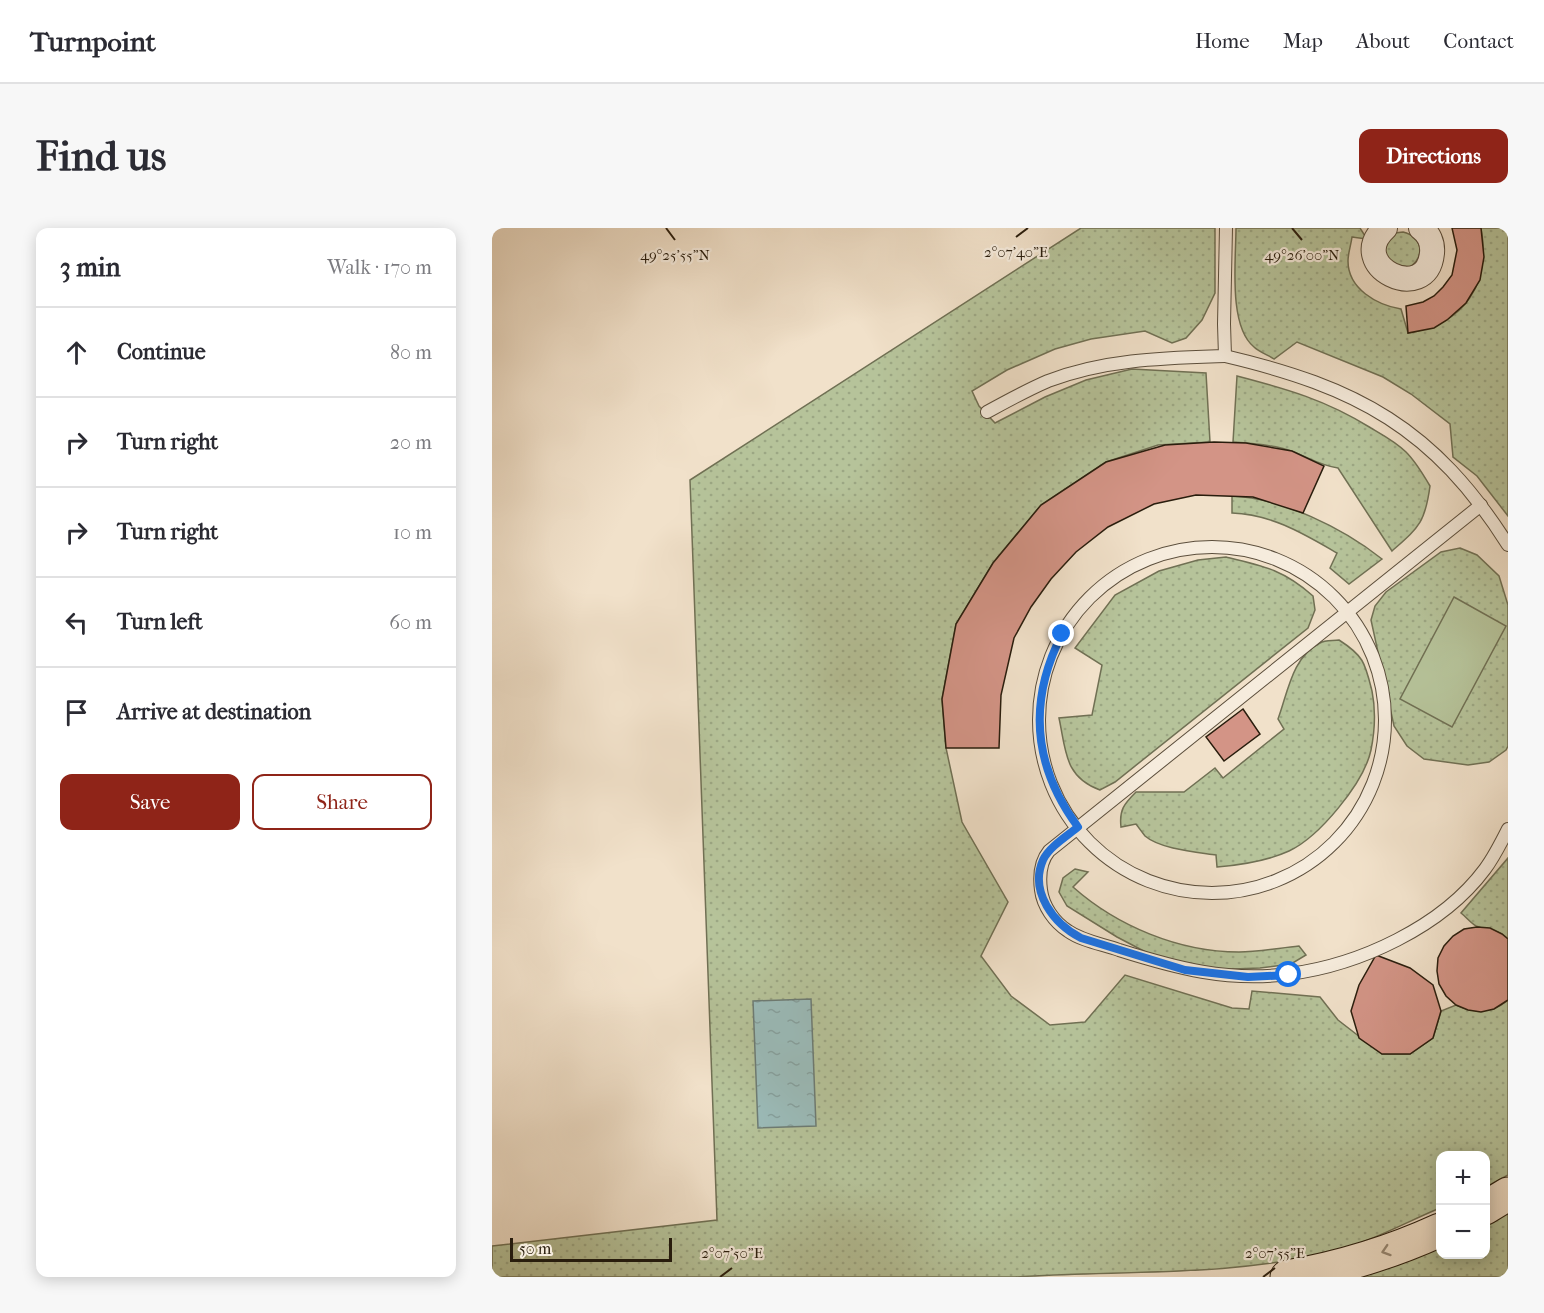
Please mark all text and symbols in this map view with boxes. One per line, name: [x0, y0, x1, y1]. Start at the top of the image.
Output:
text: Turnpoint: [30, 25, 156, 58]
text: Home: [1195, 29, 1250, 53]
text: Map: [1283, 29, 1323, 53]
text: About: [1356, 29, 1410, 53]
text: Contact: [1443, 29, 1514, 53]
button: Directions: [1359, 129, 1508, 183]
text: Find us: [36, 132, 166, 181]
text: 2°07'40"E: [984, 243, 1048, 261]
text: 49°25'55"N: [640, 246, 710, 264]
text: 49°26'00"N: [1264, 246, 1340, 264]
text: 3 min: [60, 252, 121, 283]
text: Walk · 170 m: [327, 256, 432, 279]
icon: ahead: [60, 336, 93, 369]
text: Continue: [117, 339, 206, 365]
text: 80 m: [390, 341, 432, 364]
icon: right: [60, 426, 93, 459]
text: Turn right: [117, 429, 218, 455]
text: 20 m: [390, 431, 432, 454]
icon: right: [60, 516, 93, 549]
text: Turn right: [117, 519, 218, 545]
text: 10 m: [393, 521, 432, 544]
icon: left: [60, 606, 93, 639]
text: Turn left: [117, 609, 203, 635]
text: 60 m: [389, 611, 432, 634]
route end: [1048, 620, 1074, 646]
icon: arrive: [60, 696, 93, 729]
text: Arrive at destination: [117, 699, 311, 725]
button: Save: [60, 774, 240, 830]
button: Share: [252, 774, 432, 830]
route start: [1275, 961, 1301, 987]
map controls: [1436, 1151, 1490, 1259]
button: +: [1436, 1151, 1490, 1205]
button: −: [1436, 1205, 1490, 1259]
scale bar: [510, 1235, 672, 1262]
text: 50 m: [519, 1239, 551, 1258]
text: 2°07'50"E: [701, 1244, 763, 1262]
text: 2°07'55"E: [1245, 1244, 1305, 1262]
one-way arrow: [1381, 1244, 1392, 1256]

